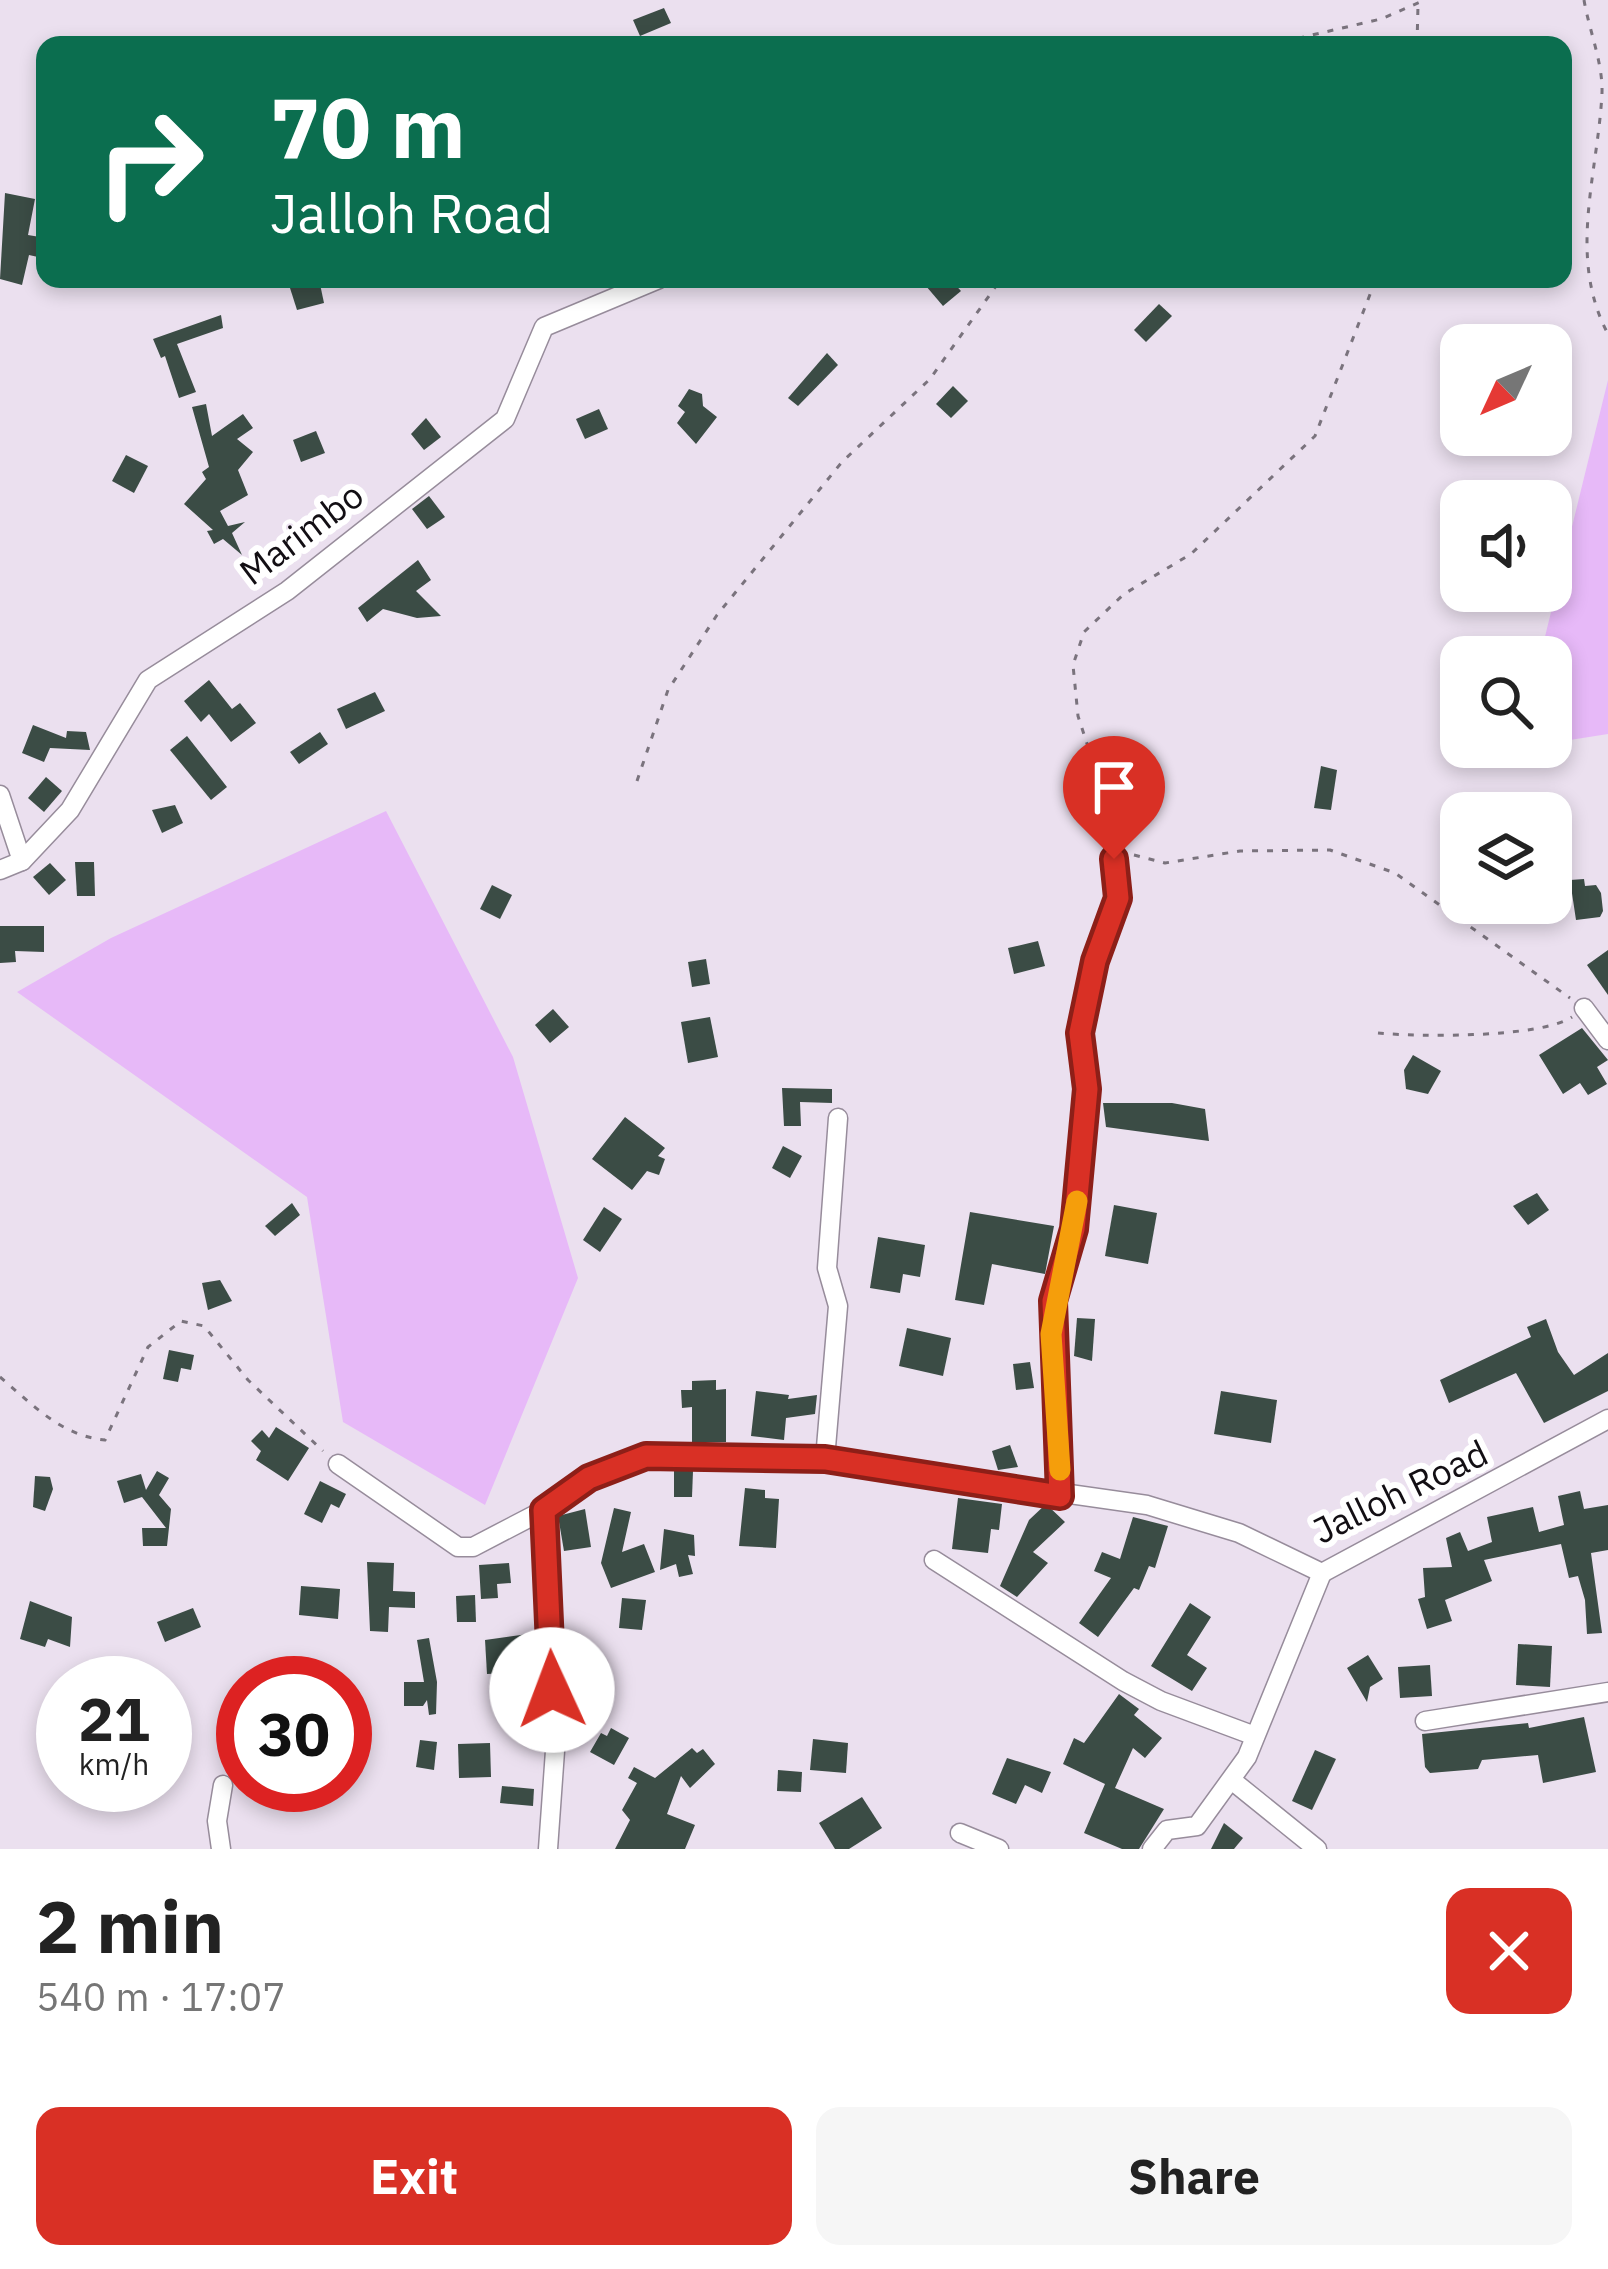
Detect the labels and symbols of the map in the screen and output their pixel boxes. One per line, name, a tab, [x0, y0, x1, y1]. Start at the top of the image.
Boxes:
north arrow	[1440, 324, 1572, 456]
street label: Marimbo	[230, 471, 372, 595]
pin	[1063, 736, 1165, 859]
street label: Jalloh Road	[1305, 1428, 1495, 1554]
position arrow	[489, 1627, 615, 1753]
speed limit sign: 30	[216, 1656, 372, 1812]

